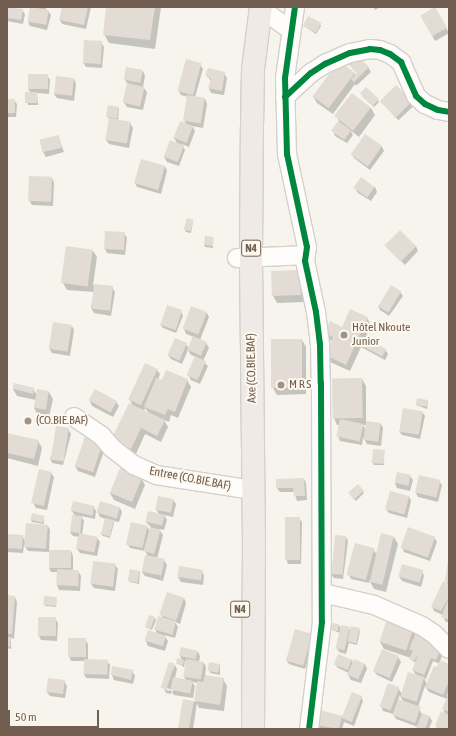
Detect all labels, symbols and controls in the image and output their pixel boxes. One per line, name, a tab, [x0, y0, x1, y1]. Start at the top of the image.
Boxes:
road number: N4	[241, 239, 261, 257]
place label: Hôtel Nkoute Junior	[352, 321, 411, 349]
marker: Hôtel Nkoute Junior	[339, 330, 349, 340]
street label: Axe (CO.BIE.BAF)	[244, 333, 260, 403]
place label: M R S	[289, 378, 311, 392]
marker: M R S	[276, 380, 286, 390]
place label: (CO.BIE.BAF)	[36, 414, 88, 428]
marker: (CO.BIE.BAF)	[23, 416, 33, 426]
street label: Entree (CO.BIE.BAF)	[148, 464, 232, 494]
road number: N4	[230, 600, 250, 618]
scale bar	[10, 702, 101, 728]
text: 50 m	[15, 710, 37, 724]

